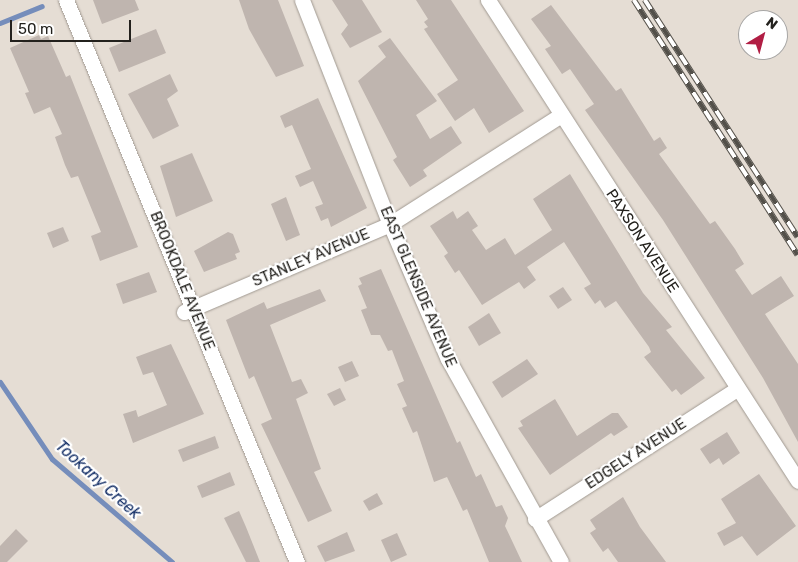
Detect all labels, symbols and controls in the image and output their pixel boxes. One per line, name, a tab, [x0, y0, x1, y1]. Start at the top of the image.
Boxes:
scale bar	[12, 10, 134, 42]
north arrow	[738, 10, 788, 60]
text: N	[763, 14, 781, 33]
text: 50 m	[18, 20, 53, 38]
street label: PAXSON AVENUE	[602, 186, 682, 296]
street label: EAST GLENSIDE AVENUE	[376, 204, 460, 370]
street label: BROOKDALE AVENUE	[146, 209, 218, 353]
street label: STANLEY AVENUE	[249, 225, 373, 291]
street label: EDGELY AVENUE	[582, 415, 690, 493]
water label: Tookany Creek	[51, 436, 145, 524]

